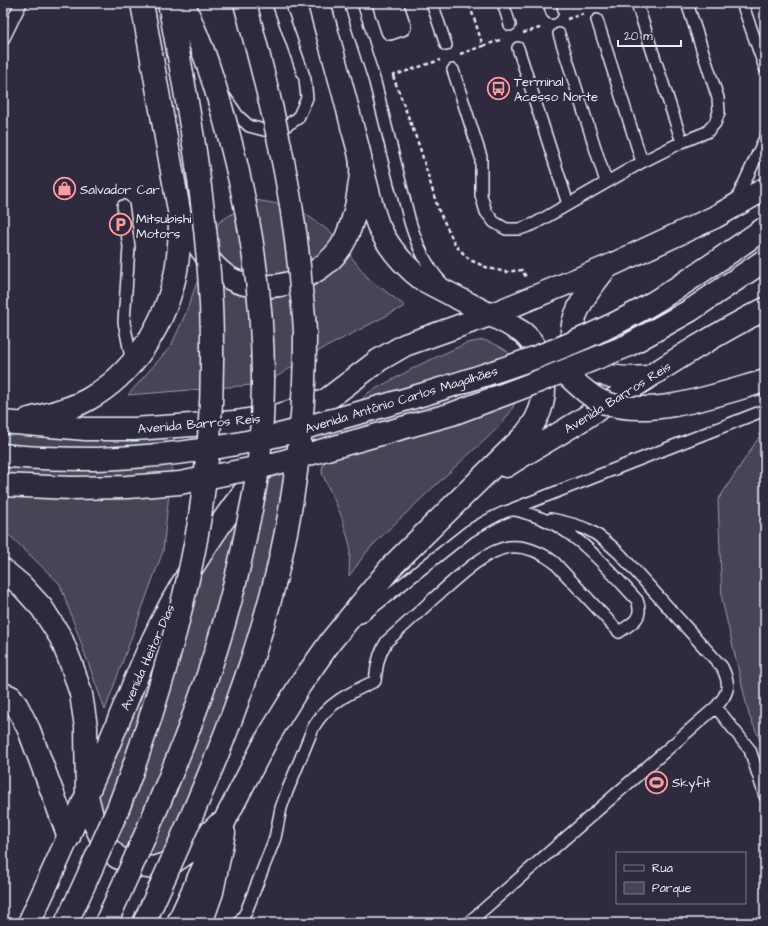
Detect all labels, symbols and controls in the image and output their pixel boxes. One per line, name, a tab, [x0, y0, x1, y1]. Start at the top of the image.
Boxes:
scale bar	[618, 22, 681, 48]
text: 20 m	[624, 28, 653, 45]
place label: Terminal Acesso Norte	[514, 73, 598, 106]
bus stop icon: Terminal Acesso Norte	[485, 75, 511, 101]
shop icon: Salvador Car	[51, 176, 77, 202]
place label: Salvador Car	[80, 181, 160, 199]
place label: Mitsubishi Motors	[136, 210, 191, 243]
parking icon: Mitsubishi Motors	[108, 212, 134, 238]
street label: Avenida Barros Reis	[561, 357, 675, 438]
street label: Avenida Antônio Carlos Magalhães	[303, 362, 501, 439]
street label: Avenida Barros Reis	[137, 410, 262, 438]
street label: Avenida Heitor Dias	[116, 601, 180, 713]
sports icon: Skyfit	[644, 769, 670, 795]
place label: Skyfit	[672, 774, 711, 793]
legend	[616, 852, 746, 904]
text: Rua	[652, 860, 673, 877]
text: Parque	[652, 880, 692, 897]

